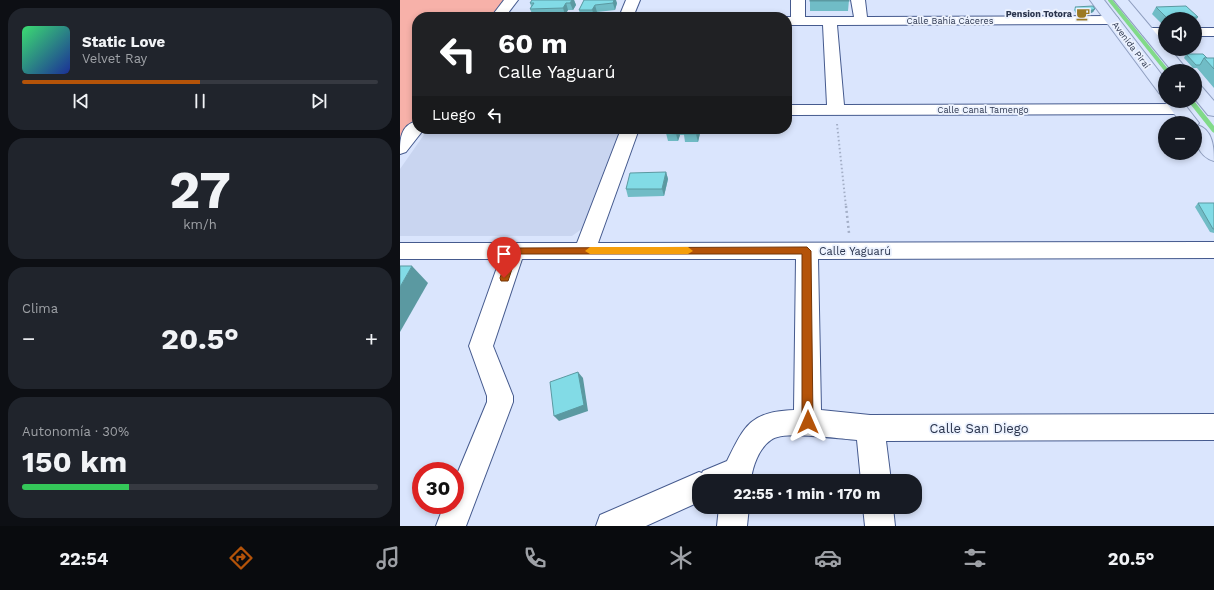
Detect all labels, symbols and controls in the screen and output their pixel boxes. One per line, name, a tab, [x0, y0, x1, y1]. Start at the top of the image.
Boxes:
cafe icon: Pension Totora	[1075, 6, 1091, 22]
place label: Pension Totora	[1006, 9, 1073, 19]
map controls	[1158, 12, 1202, 160]
button: sound	[1158, 12, 1202, 56]
street label: Calle Bahía Cáceres	[907, 16, 994, 26]
street label: Avenida Piraí	[1110, 20, 1152, 71]
text: 60 m	[498, 27, 568, 60]
icon: left	[432, 28, 484, 80]
text: Static Love	[82, 33, 165, 51]
text: Velvet Ray	[82, 51, 147, 66]
text: Calle Yaguarú	[498, 61, 616, 82]
button: +	[1158, 64, 1202, 108]
icon: previous	[70, 90, 92, 112]
icon: pause	[189, 90, 211, 112]
icon: next	[308, 90, 330, 112]
icon: left	[484, 104, 506, 126]
street label: Calle Canal Tamengo	[937, 105, 1029, 115]
text: Luego	[432, 106, 476, 124]
button: −	[1158, 116, 1202, 160]
text: 27	[169, 160, 231, 221]
text: km/h	[183, 217, 217, 232]
pin	[487, 237, 521, 278]
icon: arrive	[493, 243, 515, 265]
street label: Calle Yaguarú	[819, 245, 891, 258]
text: Clima	[22, 301, 58, 316]
text: 20.5°	[161, 321, 239, 356]
text: −	[22, 326, 35, 351]
text: +	[365, 326, 378, 351]
position arrow	[787, 401, 829, 443]
street label: Calle San Diego	[929, 421, 1029, 436]
text: Autonomía · 30%	[22, 424, 129, 439]
text: 150 km	[22, 444, 127, 479]
speed limit sign: 30	[412, 462, 464, 514]
text: 22:55 · 1 min · 170 m	[734, 485, 880, 503]
icon: directions	[227, 544, 255, 572]
icon: music	[374, 544, 402, 572]
icon: phone	[521, 544, 549, 572]
icon: climate	[667, 544, 695, 572]
icon: car	[814, 544, 842, 572]
icon: filters	[961, 544, 989, 572]
text: 22:54	[59, 548, 108, 569]
text: 20.5°	[1108, 548, 1155, 569]

